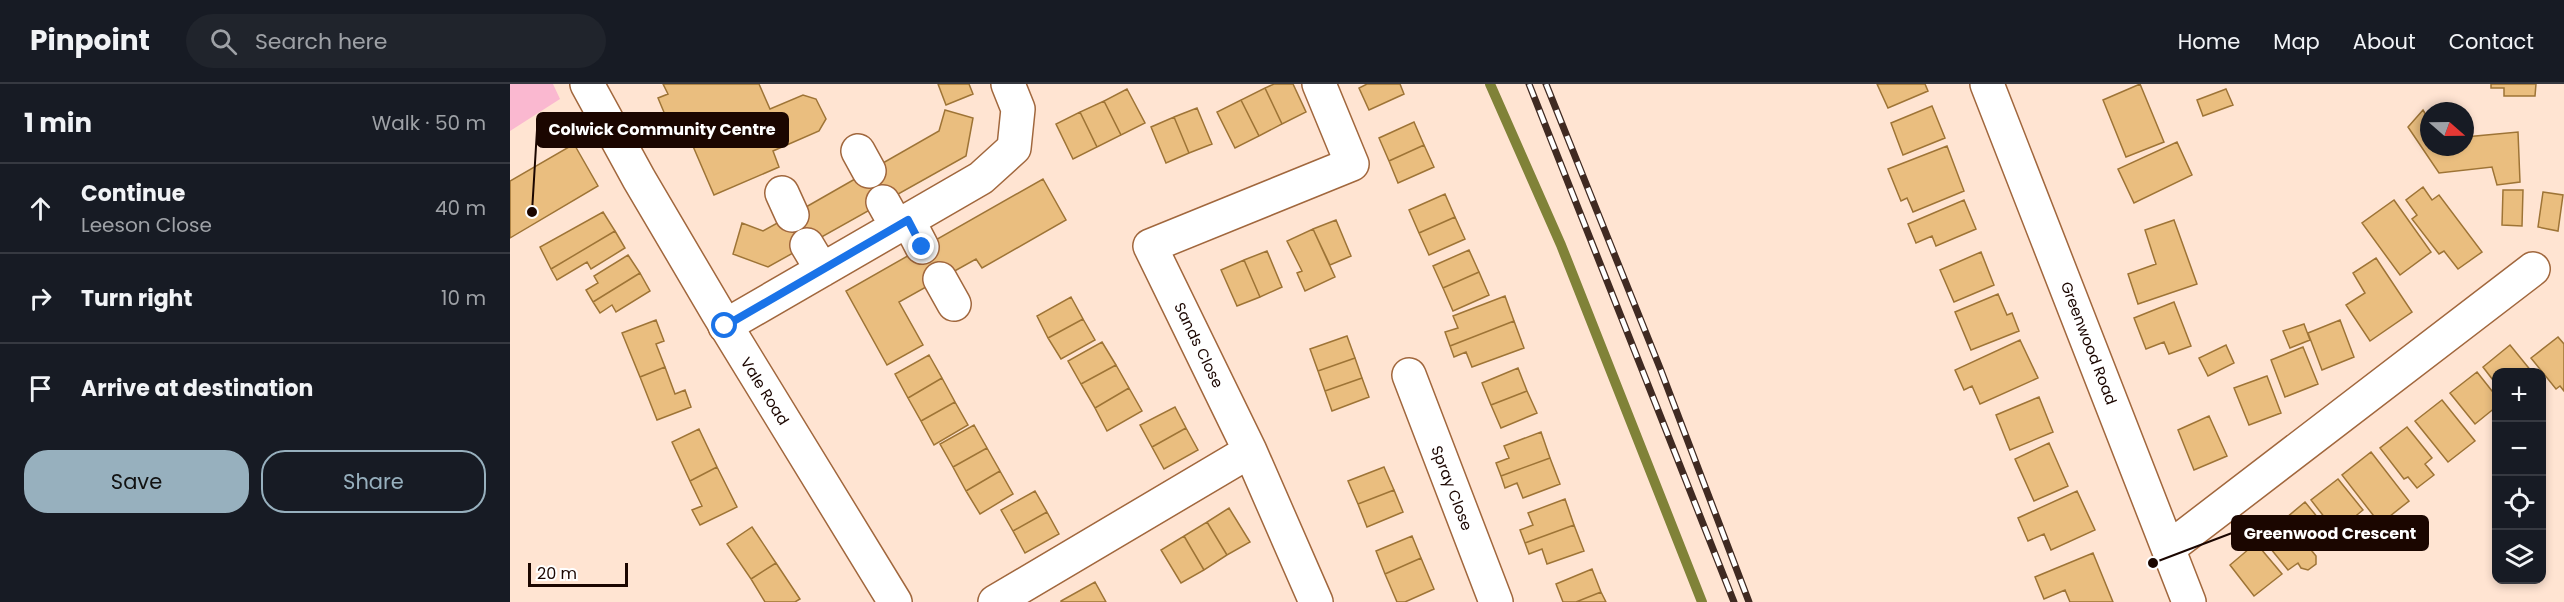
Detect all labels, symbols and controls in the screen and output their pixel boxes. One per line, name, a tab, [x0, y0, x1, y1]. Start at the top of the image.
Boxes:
search box	[186, 14, 606, 68]
text: Pinpoint	[30, 21, 150, 60]
icon: search	[207, 25, 240, 58]
text: Search here	[255, 26, 387, 57]
text: Home	[2178, 27, 2240, 56]
text: Map	[2273, 27, 2320, 56]
text: About	[2353, 27, 2416, 56]
text: Contact	[2449, 27, 2534, 56]
north arrow	[2420, 102, 2474, 156]
text: 1 min	[24, 105, 92, 141]
text: Walk · 50 m	[372, 109, 486, 137]
callout: Colwick Community Centre	[537, 113, 788, 147]
text: Colwick Community Centre	[548, 118, 776, 141]
text: Continue	[81, 178, 185, 209]
icon: ahead	[24, 192, 57, 225]
text: 40 m	[435, 194, 486, 222]
text: Leeson Close	[81, 211, 212, 239]
route end	[908, 233, 934, 259]
street label: Greenwood Road	[2056, 278, 2122, 408]
icon: right	[24, 282, 57, 315]
text: Turn right	[81, 283, 192, 314]
text: 10 m	[441, 284, 486, 312]
street label: Sands Close	[1169, 299, 1229, 391]
route start	[711, 312, 737, 338]
street label: Vale Road	[736, 353, 794, 429]
map controls	[2492, 368, 2546, 584]
button: +	[2492, 368, 2546, 422]
icon: arrive	[24, 372, 57, 405]
text: Arrive at destination	[81, 373, 313, 404]
button: −	[2492, 422, 2546, 476]
street label: Spray Close	[1426, 443, 1478, 533]
button: Save	[24, 450, 249, 513]
button: Share	[261, 450, 486, 513]
button: locate	[2492, 476, 2546, 530]
callout: Greenwood Crescent	[2232, 516, 2428, 550]
text: Greenwood Crescent	[2244, 522, 2416, 545]
button: layers	[2492, 530, 2546, 584]
scale bar	[528, 560, 628, 588]
text: 20 m	[537, 562, 577, 585]

